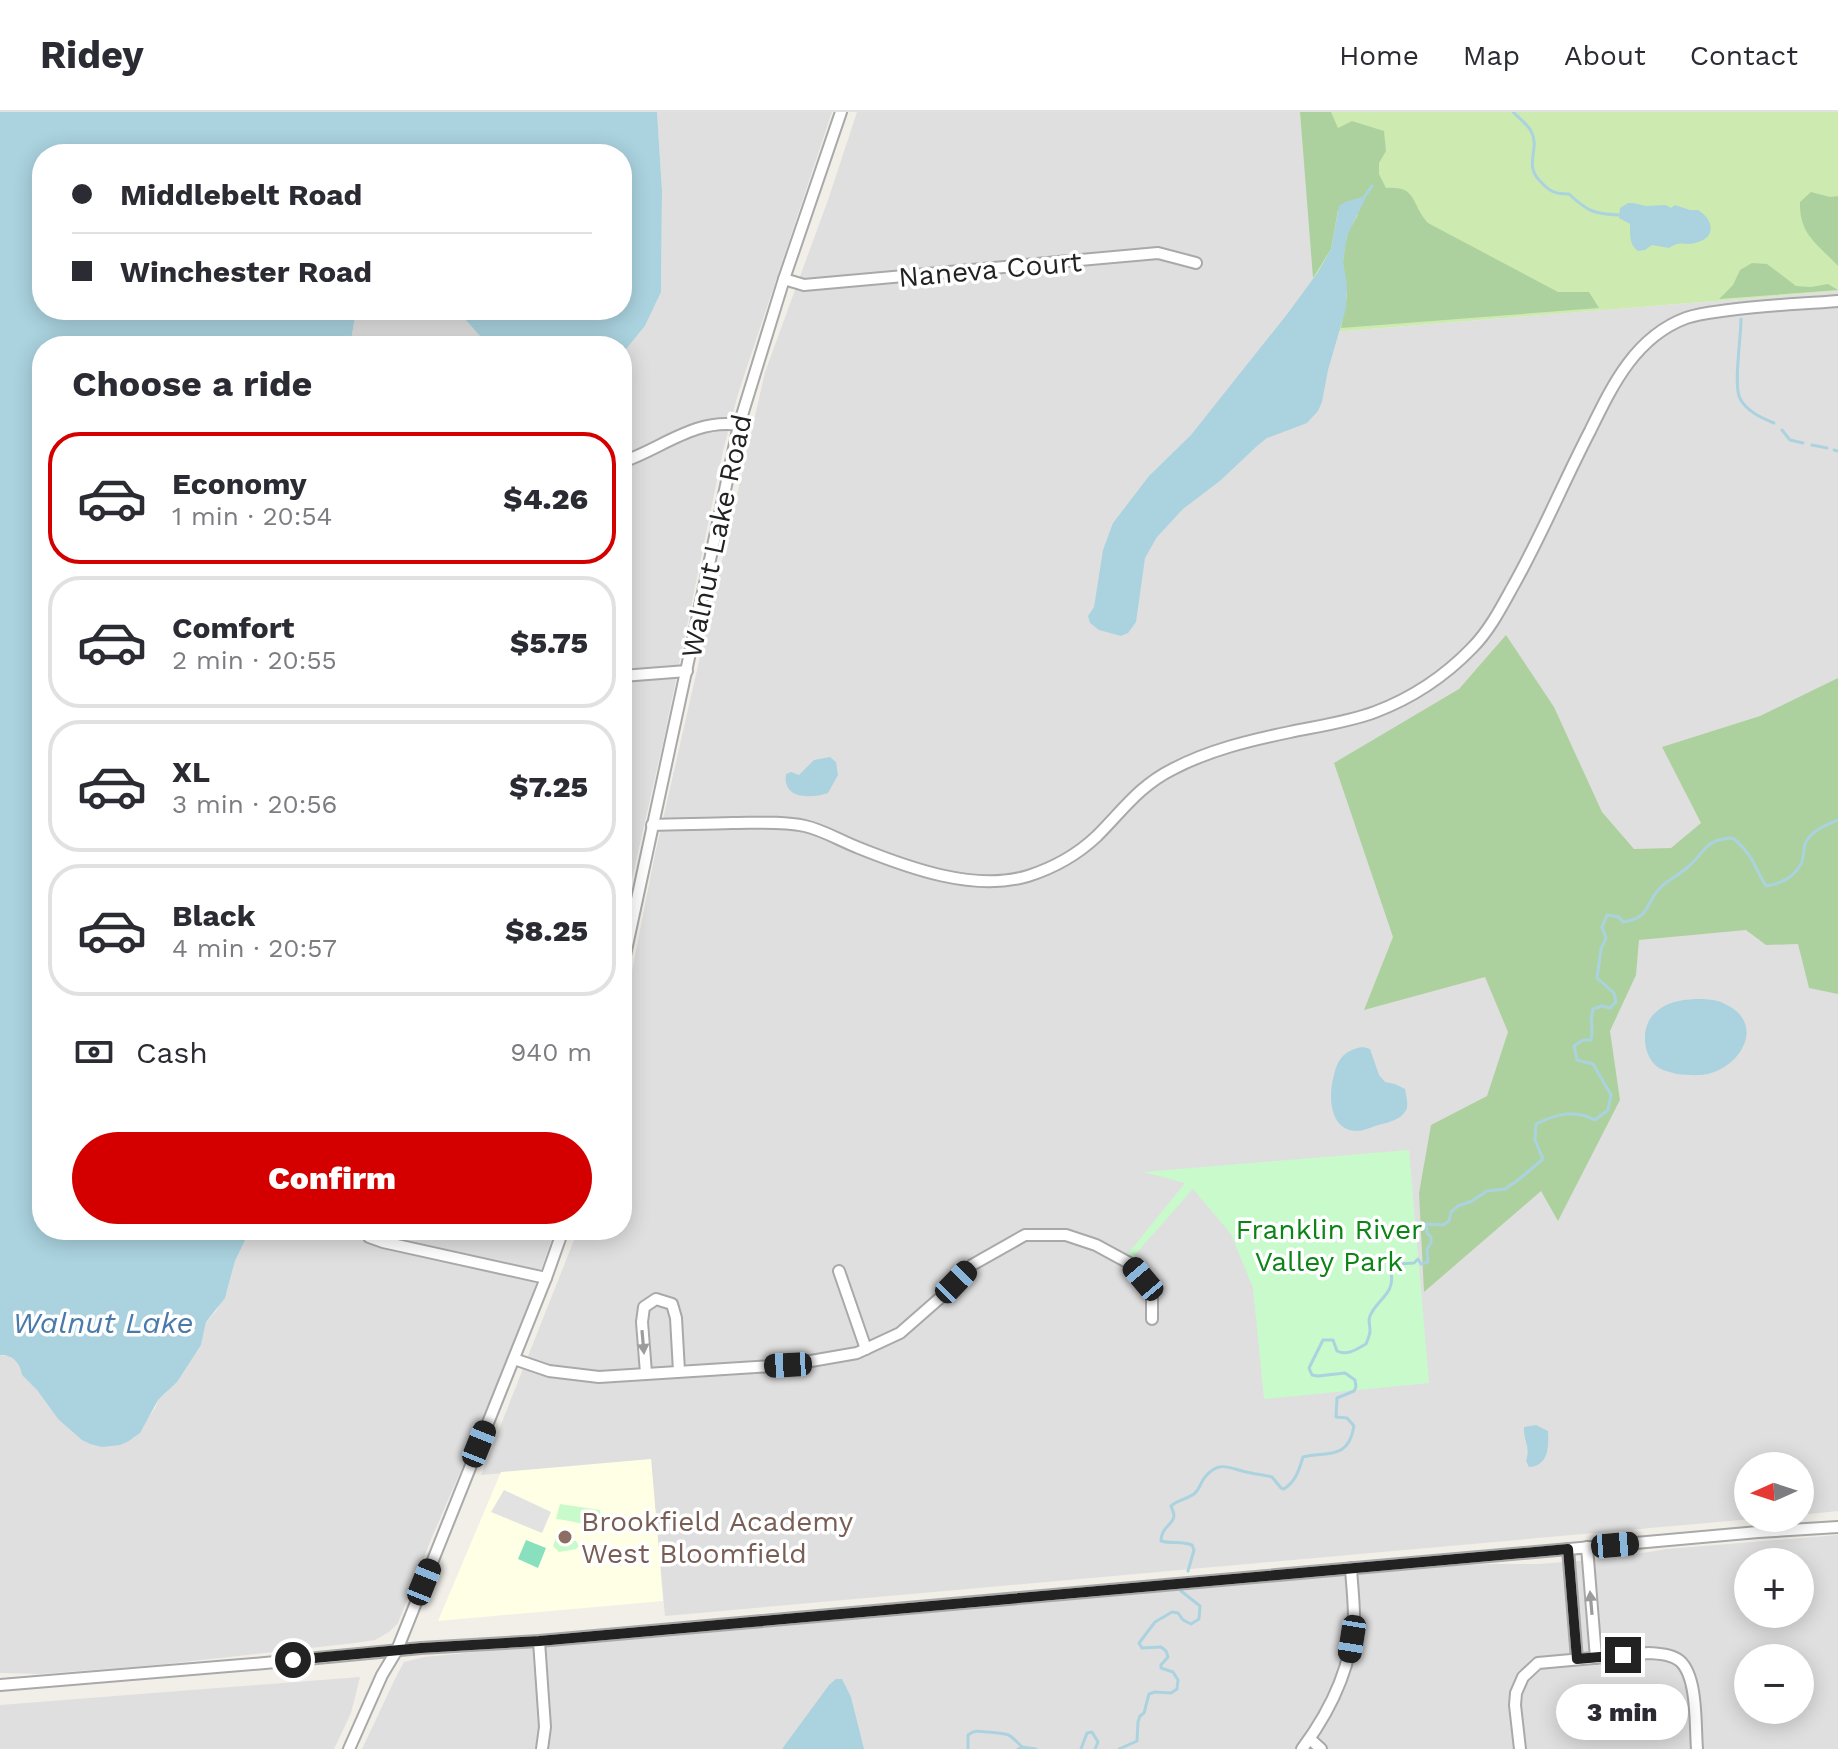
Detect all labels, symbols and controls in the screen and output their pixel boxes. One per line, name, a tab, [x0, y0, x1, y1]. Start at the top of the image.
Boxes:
text: Ridey	[40, 33, 144, 77]
text: Home	[1339, 39, 1419, 72]
text: Map	[1463, 39, 1520, 72]
text: About	[1564, 39, 1646, 72]
text: Contact	[1690, 39, 1798, 72]
text: Middlebelt Road	[120, 177, 362, 212]
street label: Naneva Court	[897, 245, 1083, 294]
text: Winchester Road	[120, 254, 372, 289]
text: Choose a ride	[72, 363, 312, 405]
street label: Walnut Lake Road	[675, 411, 758, 661]
icon: car	[76, 462, 148, 534]
text: Economy	[172, 466, 307, 501]
text: $4.26	[503, 481, 588, 516]
text: 1 min · 20:54	[172, 501, 332, 531]
icon: car	[76, 606, 148, 678]
text: Comfort	[172, 610, 294, 645]
text: $5.75	[510, 625, 588, 660]
text: 2 min · 20:55	[172, 645, 337, 675]
icon: car	[76, 750, 148, 822]
text: XL	[172, 754, 210, 789]
text: $7.25	[509, 769, 588, 804]
text: 3 min · 20:56	[172, 789, 337, 819]
icon: car	[76, 894, 148, 966]
text: Black	[172, 898, 256, 933]
text: $8.25	[505, 913, 588, 948]
text: 4 min · 20:57	[172, 933, 337, 963]
icon: cash	[72, 1030, 116, 1074]
text: Cash	[136, 1035, 208, 1070]
text: 940 m	[510, 1037, 592, 1067]
button: Confirm	[72, 1132, 592, 1224]
park label: Franklin River Valley Park	[1236, 1213, 1423, 1278]
car	[1118, 1253, 1168, 1305]
car	[931, 1256, 981, 1308]
water label: Walnut Lake	[12, 1305, 194, 1340]
one-way arrow	[637, 1330, 650, 1355]
car	[763, 1352, 813, 1378]
car	[459, 1417, 499, 1471]
north arrow	[1734, 1452, 1814, 1532]
map controls	[1734, 1452, 1814, 1724]
place label: Brookfield Academy West Bloomfield	[581, 1505, 854, 1570]
marker: Brookfield Academy West Bloomfield	[556, 1528, 574, 1546]
car	[1590, 1531, 1640, 1559]
button: +	[1734, 1548, 1814, 1628]
car	[404, 1555, 444, 1609]
one-way arrow	[1585, 1590, 1598, 1615]
car	[1336, 1613, 1368, 1665]
route end	[1605, 1637, 1641, 1673]
route start	[275, 1642, 311, 1678]
button: −	[1734, 1644, 1814, 1724]
callout: 3 min	[1557, 1683, 1689, 1739]
text: 3 min	[1587, 1697, 1657, 1727]

